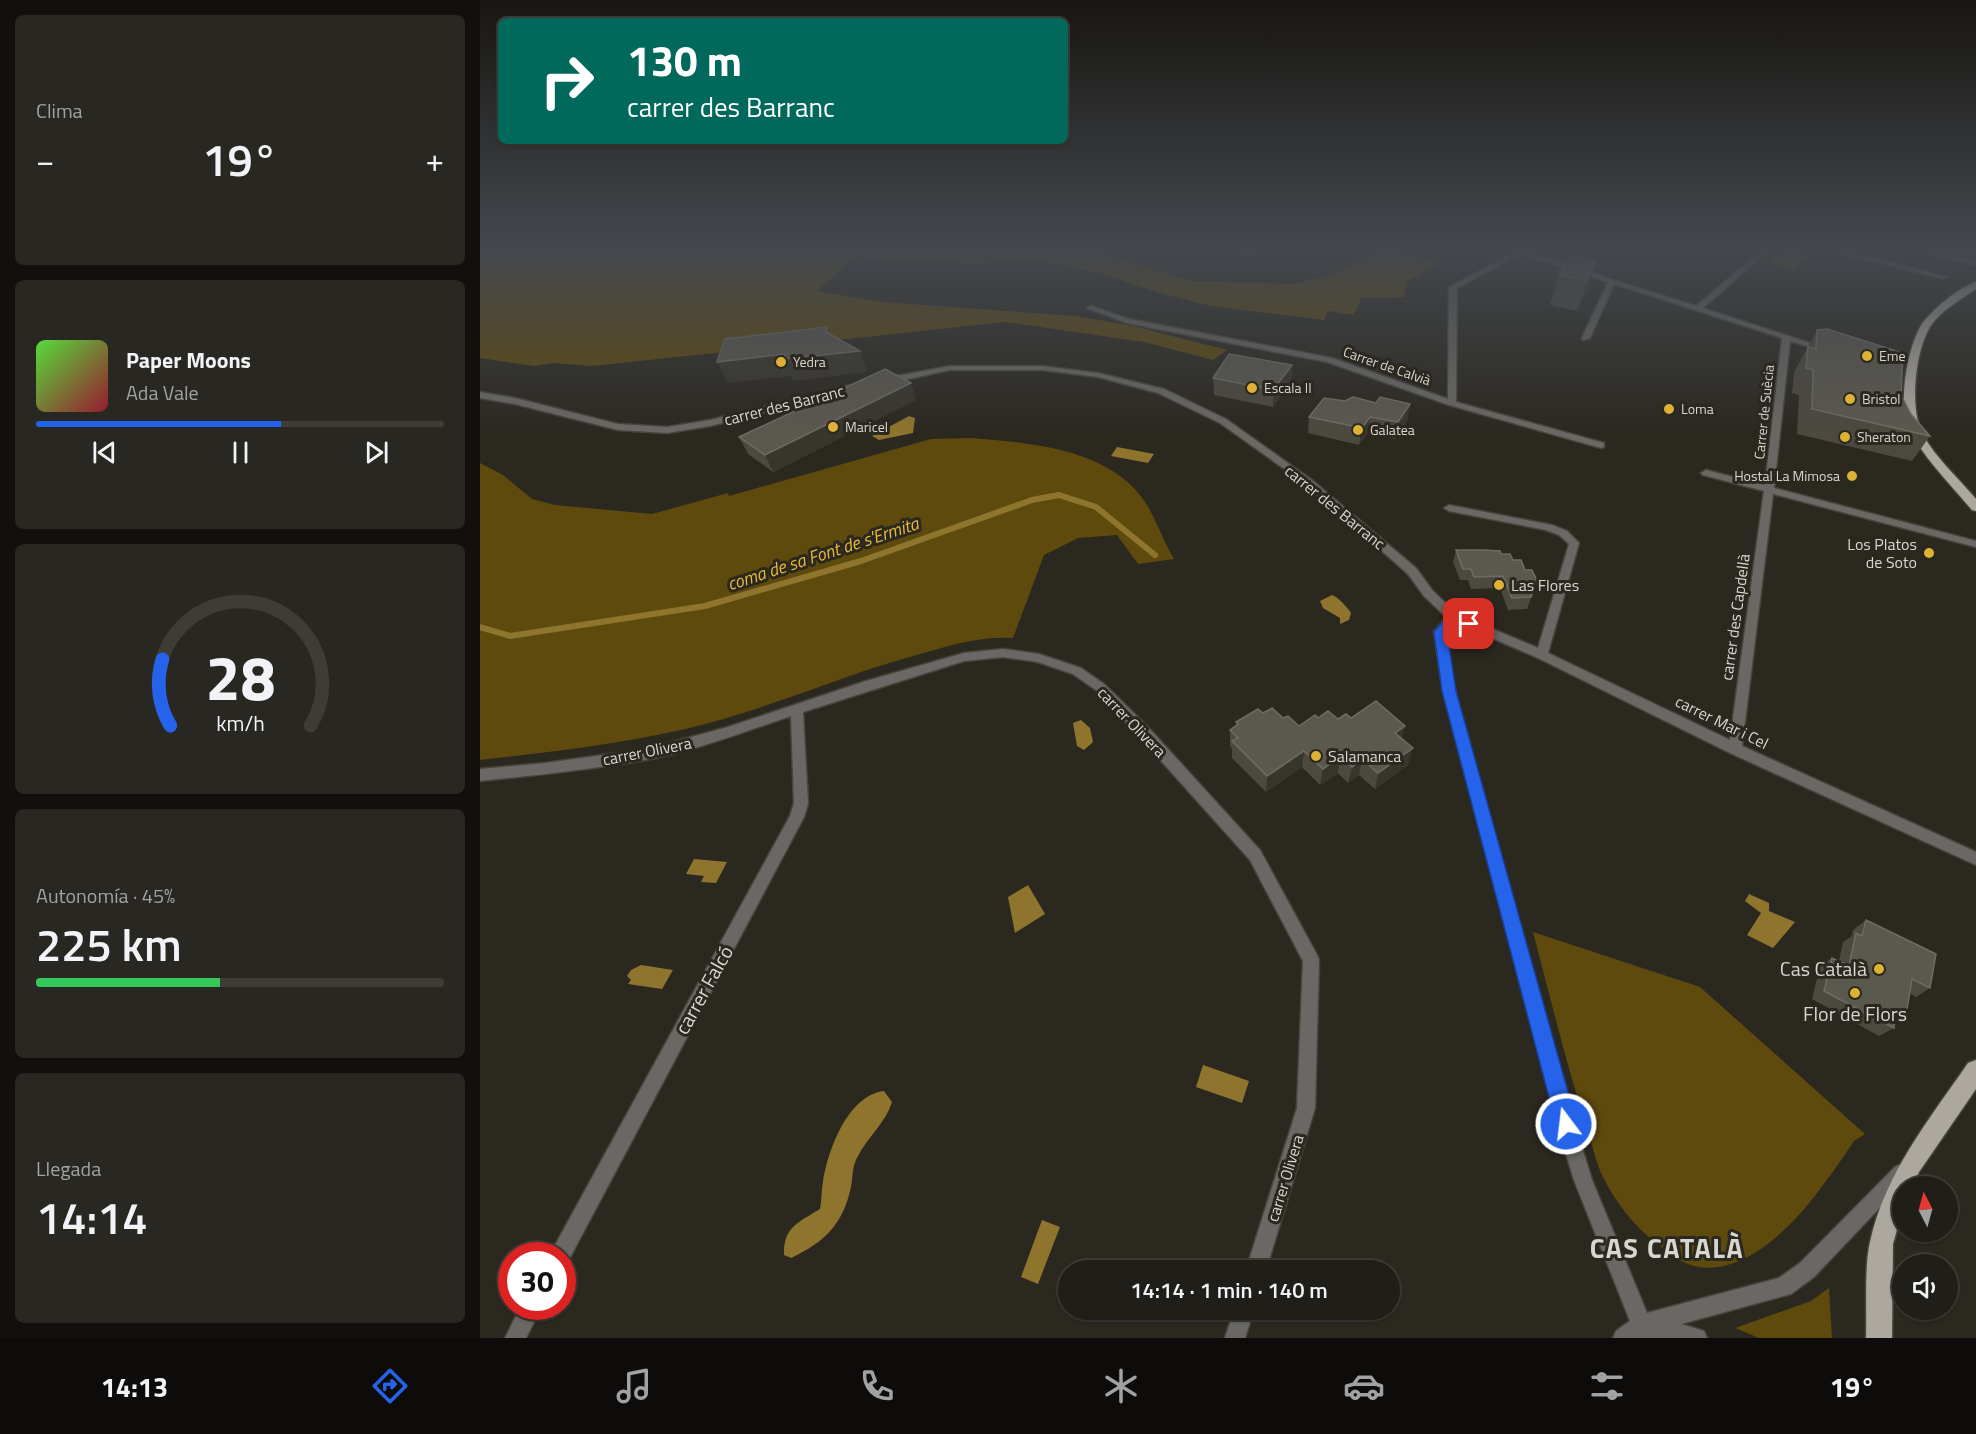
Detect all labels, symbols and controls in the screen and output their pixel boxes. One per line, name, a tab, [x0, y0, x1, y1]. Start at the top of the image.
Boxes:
text: 130 m	[627, 28, 742, 92]
icon: right	[528, 42, 606, 120]
text: carrer des Barranc	[627, 86, 835, 127]
text: Clima	[36, 95, 83, 126]
text: 19°	[202, 125, 278, 193]
text: −	[36, 135, 54, 185]
text: +	[426, 135, 444, 185]
street label: Carrer de Calvià	[1341, 341, 1434, 390]
text: Paper Moons	[126, 343, 251, 377]
place label: Eme	[1879, 345, 1906, 366]
marker: Eme	[1860, 349, 1874, 363]
place label: Yedra	[793, 351, 826, 372]
marker: Yedra	[774, 355, 788, 369]
street label: Carrer de Suècia	[1748, 364, 1779, 460]
text: Ada Vale	[126, 377, 199, 408]
place label: Escala II	[1264, 377, 1312, 398]
street label: carrer des Barranc	[721, 378, 847, 432]
marker: Escala II	[1245, 381, 1259, 395]
place label: Bristol	[1862, 388, 1901, 409]
marker: Bristol	[1843, 392, 1857, 406]
place label: Loma	[1681, 398, 1714, 419]
marker: Loma	[1662, 402, 1676, 416]
place label: Maricel	[845, 416, 888, 437]
place label: Galatea	[1370, 419, 1415, 440]
marker: Maricel	[826, 420, 840, 434]
marker: Galatea	[1351, 423, 1365, 437]
place label: Sheraton	[1857, 426, 1911, 447]
marker: Sheraton	[1838, 430, 1852, 444]
icon: previous	[88, 436, 121, 469]
icon: pause	[224, 436, 257, 469]
icon: next	[360, 436, 393, 469]
street label: carrer des Barranc	[1280, 459, 1390, 555]
place label: Hostal La Mimosa	[1734, 465, 1840, 486]
marker: Hostal La Mimosa	[1845, 469, 1859, 483]
water label: coma de sa Font de s'Ermita	[724, 509, 923, 597]
place label: Los Platos de Soto	[1847, 532, 1917, 574]
marker: Los Platos de Soto	[1922, 546, 1936, 560]
street label: carrer des Capdellà	[1714, 552, 1756, 682]
place label: Las Flores	[1511, 573, 1579, 597]
marker: Las Flores	[1492, 578, 1506, 592]
pin	[1443, 598, 1494, 649]
icon: arrive	[1452, 607, 1485, 640]
text: 28	[205, 629, 275, 724]
street label: carrer Olivera	[1092, 681, 1172, 763]
street label: carrer Mar i Cel	[1671, 689, 1773, 755]
text: km/h	[216, 707, 264, 739]
street label: carrer Olivera	[601, 731, 693, 771]
place label: Salamanca	[1328, 744, 1401, 768]
marker: Salamanca	[1309, 749, 1323, 763]
text: Autonomía · 45%	[36, 880, 175, 911]
text: 225 km	[36, 910, 182, 978]
street label: carrer Falcó	[666, 940, 741, 1040]
place label: Cas Català	[1780, 953, 1867, 984]
marker: Cas Català	[1872, 962, 1886, 976]
marker: Flor de Flors	[1848, 986, 1862, 1000]
place label: Flor de Flors	[1803, 998, 1907, 1029]
position arrow	[1534, 1092, 1598, 1156]
street label: carrer Olivera	[1260, 1131, 1310, 1225]
text: Llegada	[36, 1153, 101, 1184]
north arrow	[1892, 1176, 1958, 1242]
map controls	[1892, 1176, 1958, 1320]
text: 14:14	[36, 1183, 148, 1251]
district label: CAS CATALÀ	[1590, 1227, 1744, 1268]
speed limit sign: 30	[498, 1242, 576, 1320]
button: sound	[1892, 1254, 1958, 1320]
text: 14:14 · 1 min · 140 m	[1130, 1273, 1328, 1307]
icon: directions	[369, 1365, 411, 1407]
icon: music	[613, 1365, 655, 1407]
icon: phone	[856, 1365, 898, 1407]
icon: climate	[1100, 1365, 1142, 1407]
icon: car	[1343, 1365, 1385, 1407]
icon: filters	[1586, 1365, 1628, 1407]
text: 14:13	[101, 1366, 168, 1407]
text: 19°	[1830, 1366, 1875, 1407]

